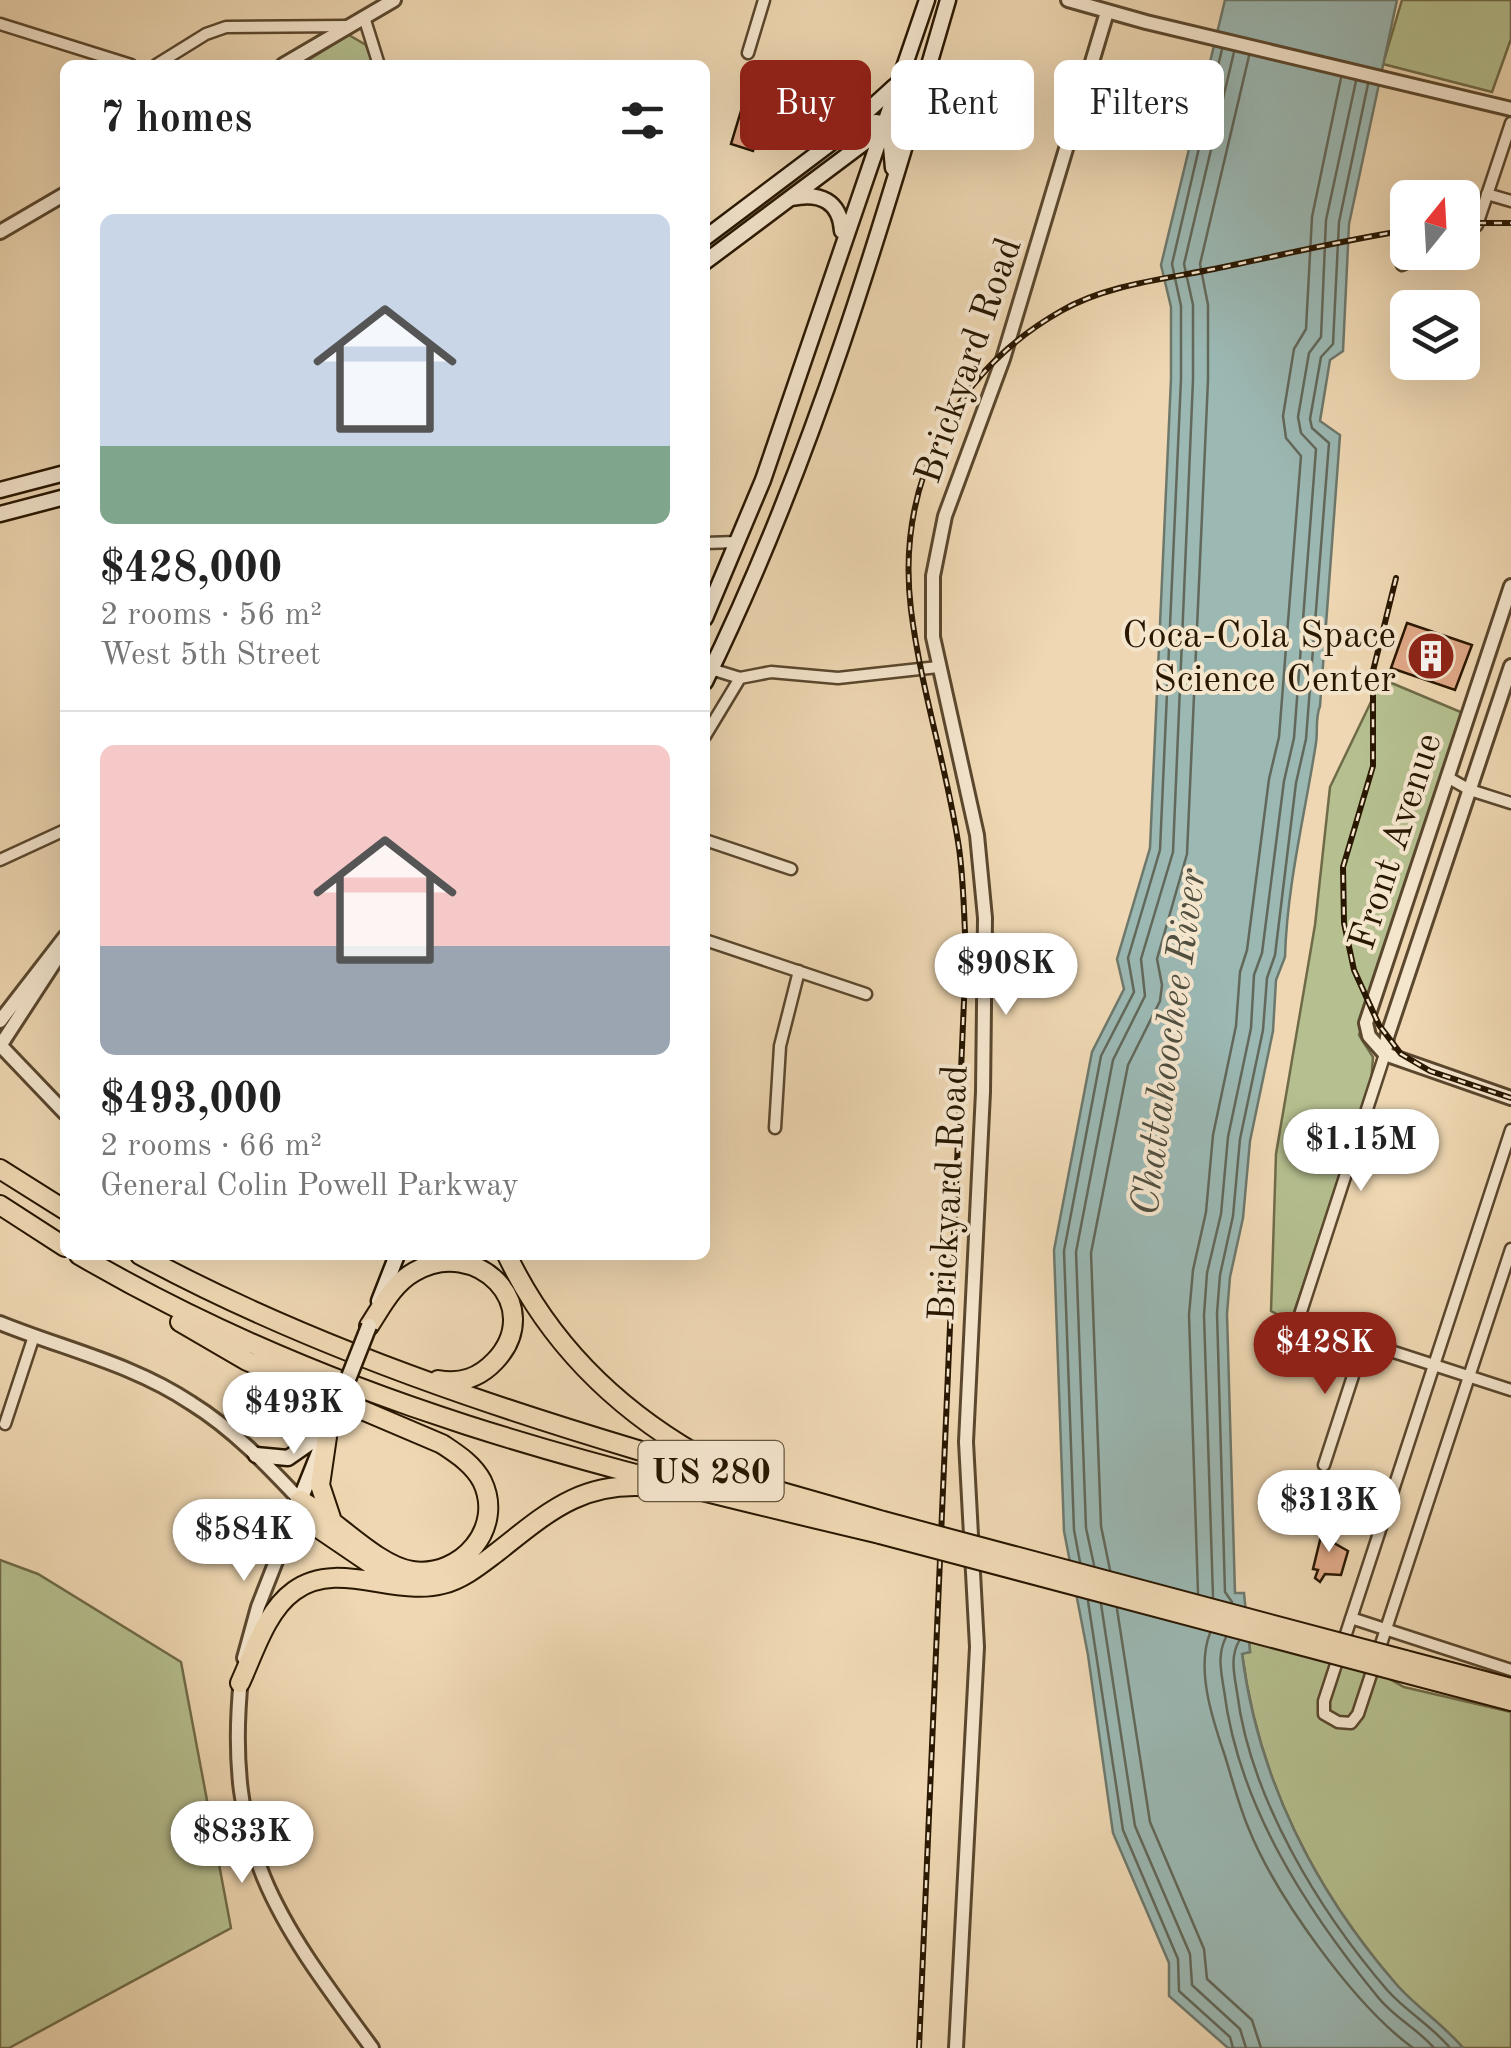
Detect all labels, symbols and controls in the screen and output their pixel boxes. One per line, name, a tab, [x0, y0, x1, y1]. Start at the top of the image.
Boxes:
chip: Buy	[740, 60, 871, 150]
chip: Rent	[891, 60, 1034, 150]
chip: Filters	[1054, 60, 1224, 150]
icon: filters	[615, 93, 670, 148]
text: 7 homes	[100, 99, 252, 141]
north arrow	[1390, 180, 1480, 270]
map controls	[1390, 180, 1480, 380]
street label: Brickyard Road	[910, 233, 1030, 489]
icon: home	[295, 279, 475, 459]
button: layers	[1390, 290, 1480, 380]
text: $428,000	[100, 549, 282, 591]
text: 2 rooms · 56 m²	[100, 600, 322, 632]
place label: Coca-Cola Space Science Center	[1122, 618, 1396, 700]
building icon: Coca-Cola Space Science Center	[1405, 630, 1457, 682]
text: West 5th Street	[100, 640, 321, 672]
street label: Front Avenue	[1344, 729, 1450, 955]
icon: home	[295, 810, 475, 990]
water label: Chattahoochee River	[1127, 866, 1215, 1218]
pin: $908K	[936, 933, 1076, 1018]
text: $908K	[957, 949, 1055, 981]
street label: Brickyard Road	[924, 1064, 976, 1322]
text: $493,000	[100, 1080, 282, 1122]
pin: $1.15M	[1280, 1109, 1442, 1194]
text: $1.15M	[1305, 1125, 1417, 1157]
text: 2 rooms · 66 m²	[100, 1131, 322, 1163]
text: General Colin Powell Parkway	[100, 1171, 519, 1203]
pin: $428K	[1255, 1312, 1395, 1397]
text: $428K	[1276, 1328, 1374, 1360]
pin: $493K	[224, 1372, 364, 1457]
text: $493K	[245, 1388, 343, 1420]
road number: US 280	[638, 1441, 784, 1501]
pin: $313K	[1259, 1470, 1399, 1555]
text: $313K	[1280, 1486, 1378, 1518]
pin: $584K	[174, 1499, 314, 1584]
text: $584K	[195, 1515, 293, 1547]
pin: $833K	[172, 1801, 312, 1886]
text: $833K	[193, 1817, 291, 1849]

